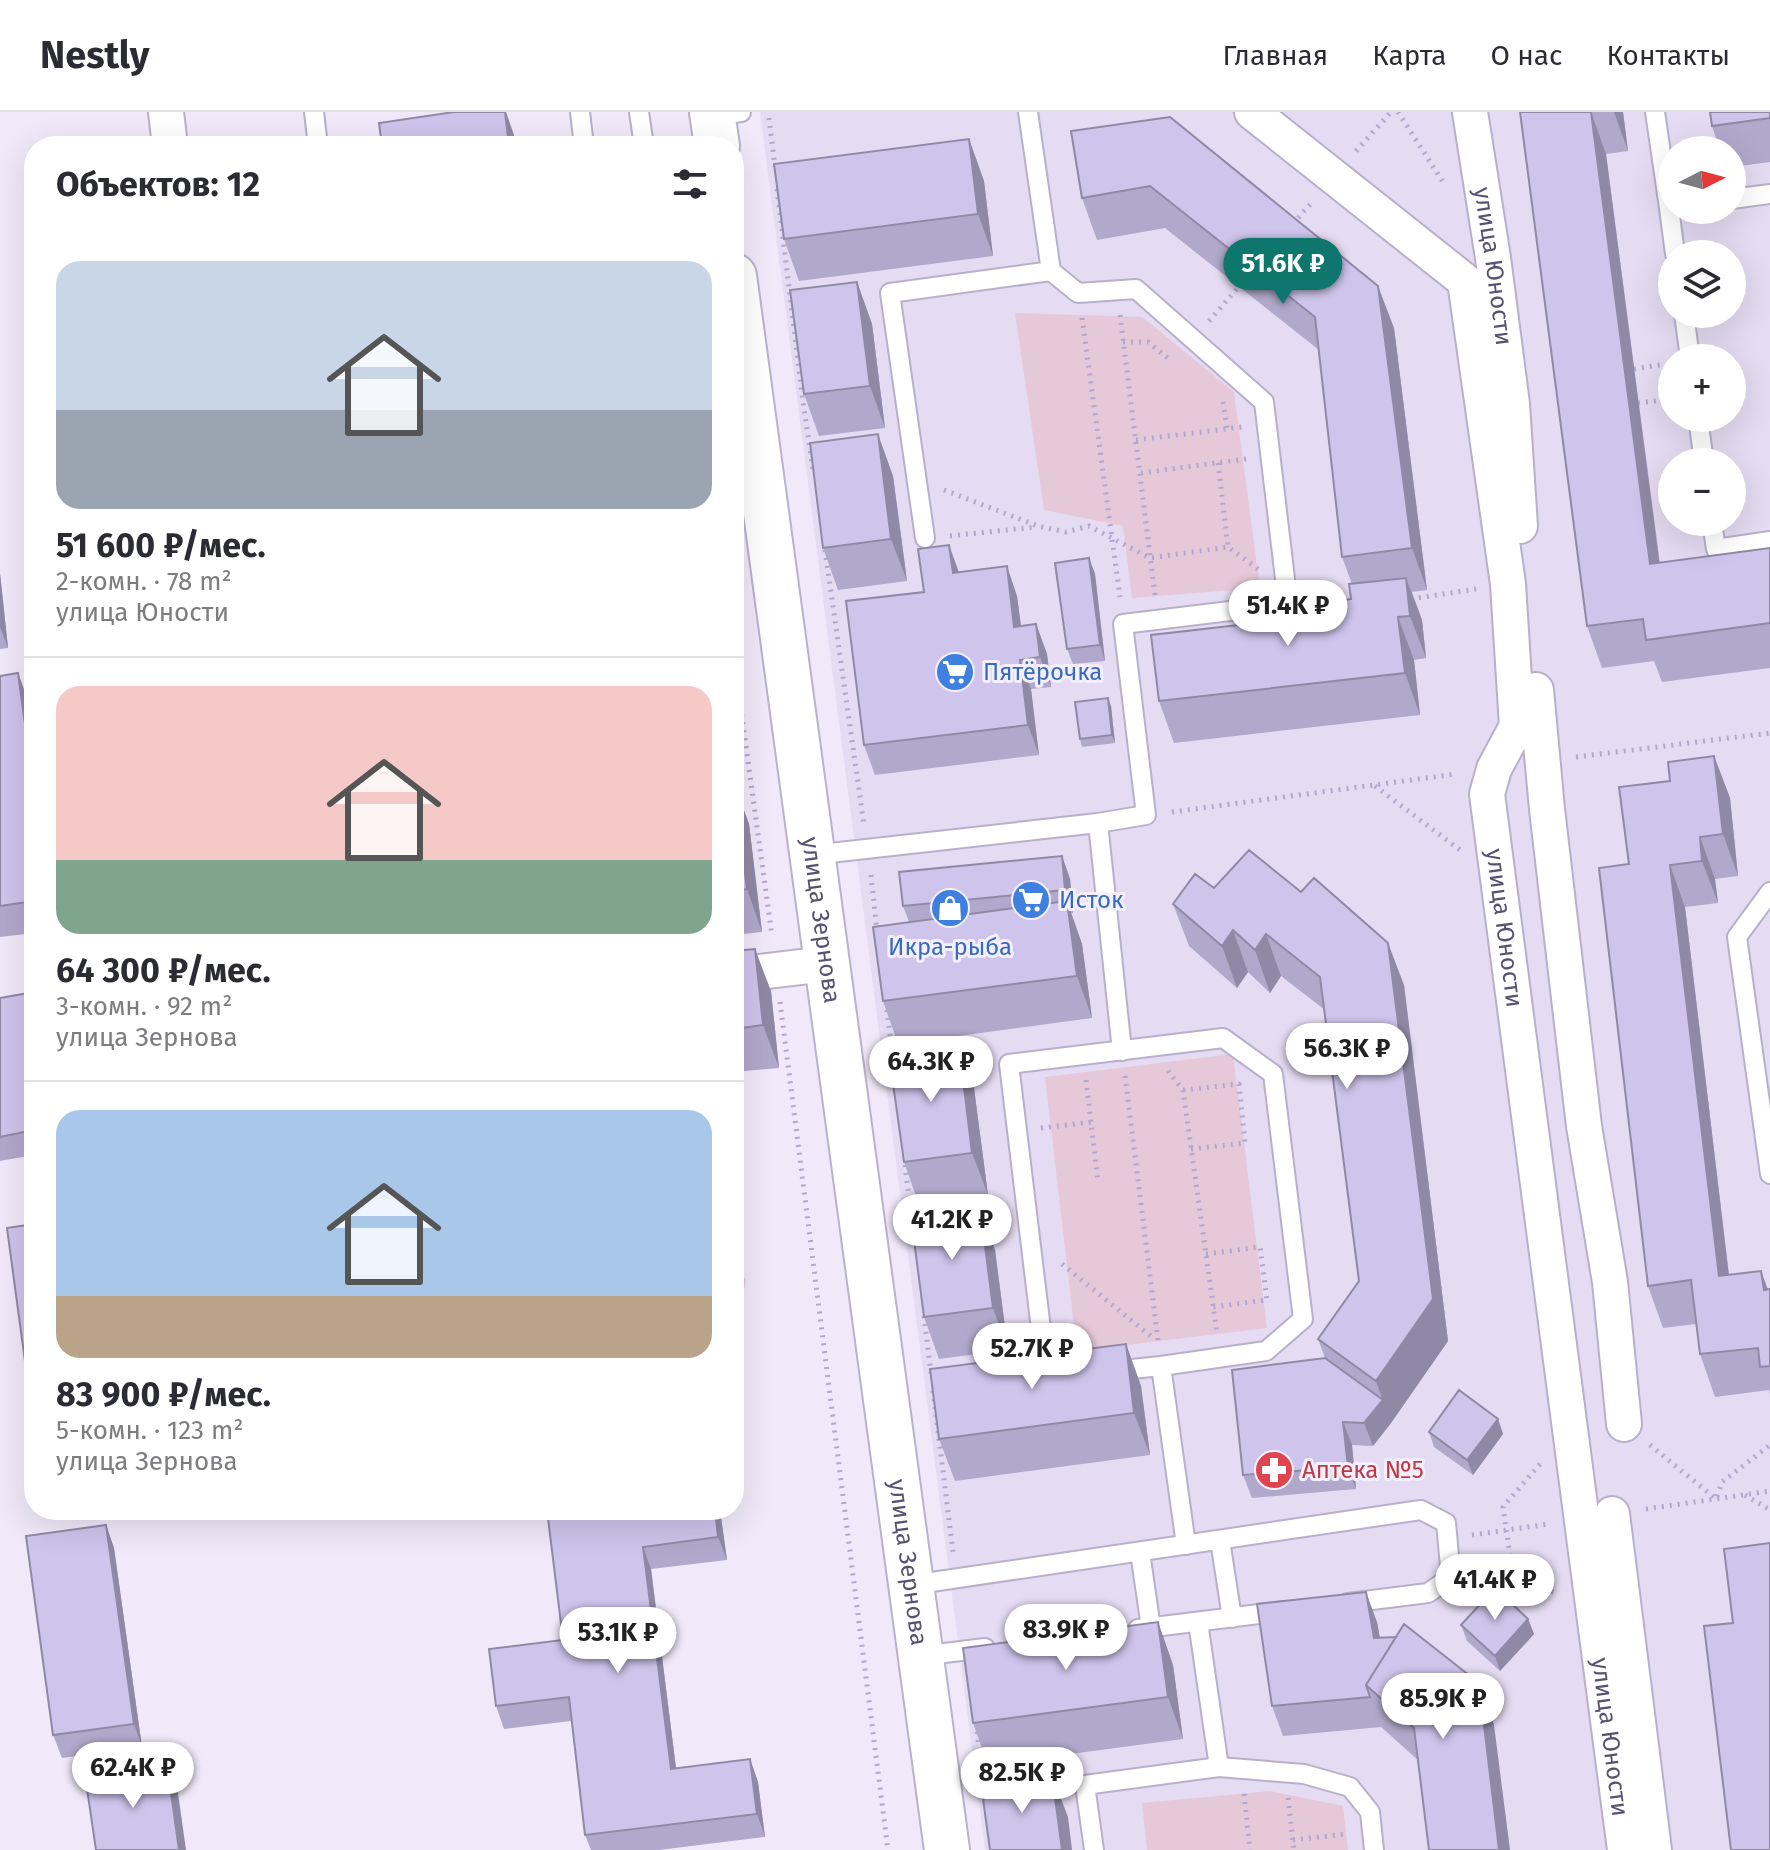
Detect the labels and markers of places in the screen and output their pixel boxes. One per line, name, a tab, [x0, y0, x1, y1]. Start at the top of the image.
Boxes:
pin: 51.6K ₽	[1209, 238, 1357, 306]
pin: 51.4K ₽	[1214, 580, 1362, 648]
supermarket icon: Пятёрочка	[934, 651, 976, 693]
place label: Пятёрочка	[983, 658, 1102, 686]
supermarket icon: Исток	[1010, 879, 1052, 921]
place label: Исток	[1059, 886, 1124, 914]
shop icon: Икра-рыба	[929, 887, 971, 929]
place label: Икра-рыба	[888, 933, 1012, 961]
pin: 56.3K ₽	[1273, 1023, 1421, 1091]
pin: 64.3K ₽	[857, 1036, 1005, 1104]
pin: 41.2K ₽	[878, 1194, 1026, 1262]
pin: 52.7K ₽	[958, 1323, 1106, 1391]
pharmacy icon: Аптека №5	[1253, 1449, 1295, 1491]
place label: Аптека №5	[1302, 1456, 1424, 1484]
pin: 41.4K ₽	[1421, 1554, 1569, 1622]
pin: 83.9K ₽	[992, 1604, 1140, 1672]
pin: 53.1K ₽	[544, 1607, 692, 1675]
pin: 85.9K ₽	[1369, 1673, 1517, 1741]
pin: 62.4K ₽	[59, 1742, 207, 1810]
pin: 82.5K ₽	[948, 1747, 1096, 1815]

